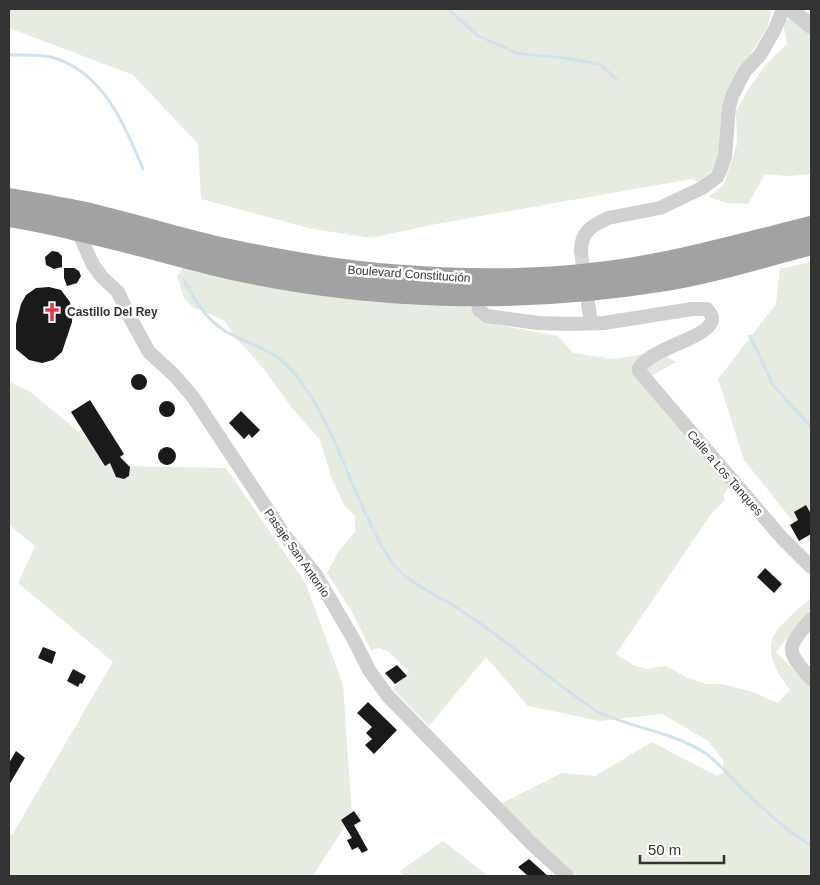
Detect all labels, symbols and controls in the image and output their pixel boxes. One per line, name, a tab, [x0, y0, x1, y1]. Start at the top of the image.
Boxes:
street label: Boulevard Constitución	[347, 263, 471, 285]
church icon: Castillo Del Rey	[41, 301, 63, 323]
place label: Castillo Del Rey	[67, 305, 158, 319]
street label: Calle a Los Tanques	[684, 427, 766, 519]
street label: Pasaje San Antonio	[261, 506, 333, 600]
scale bar	[640, 832, 724, 864]
text: 50 m	[648, 841, 681, 858]

